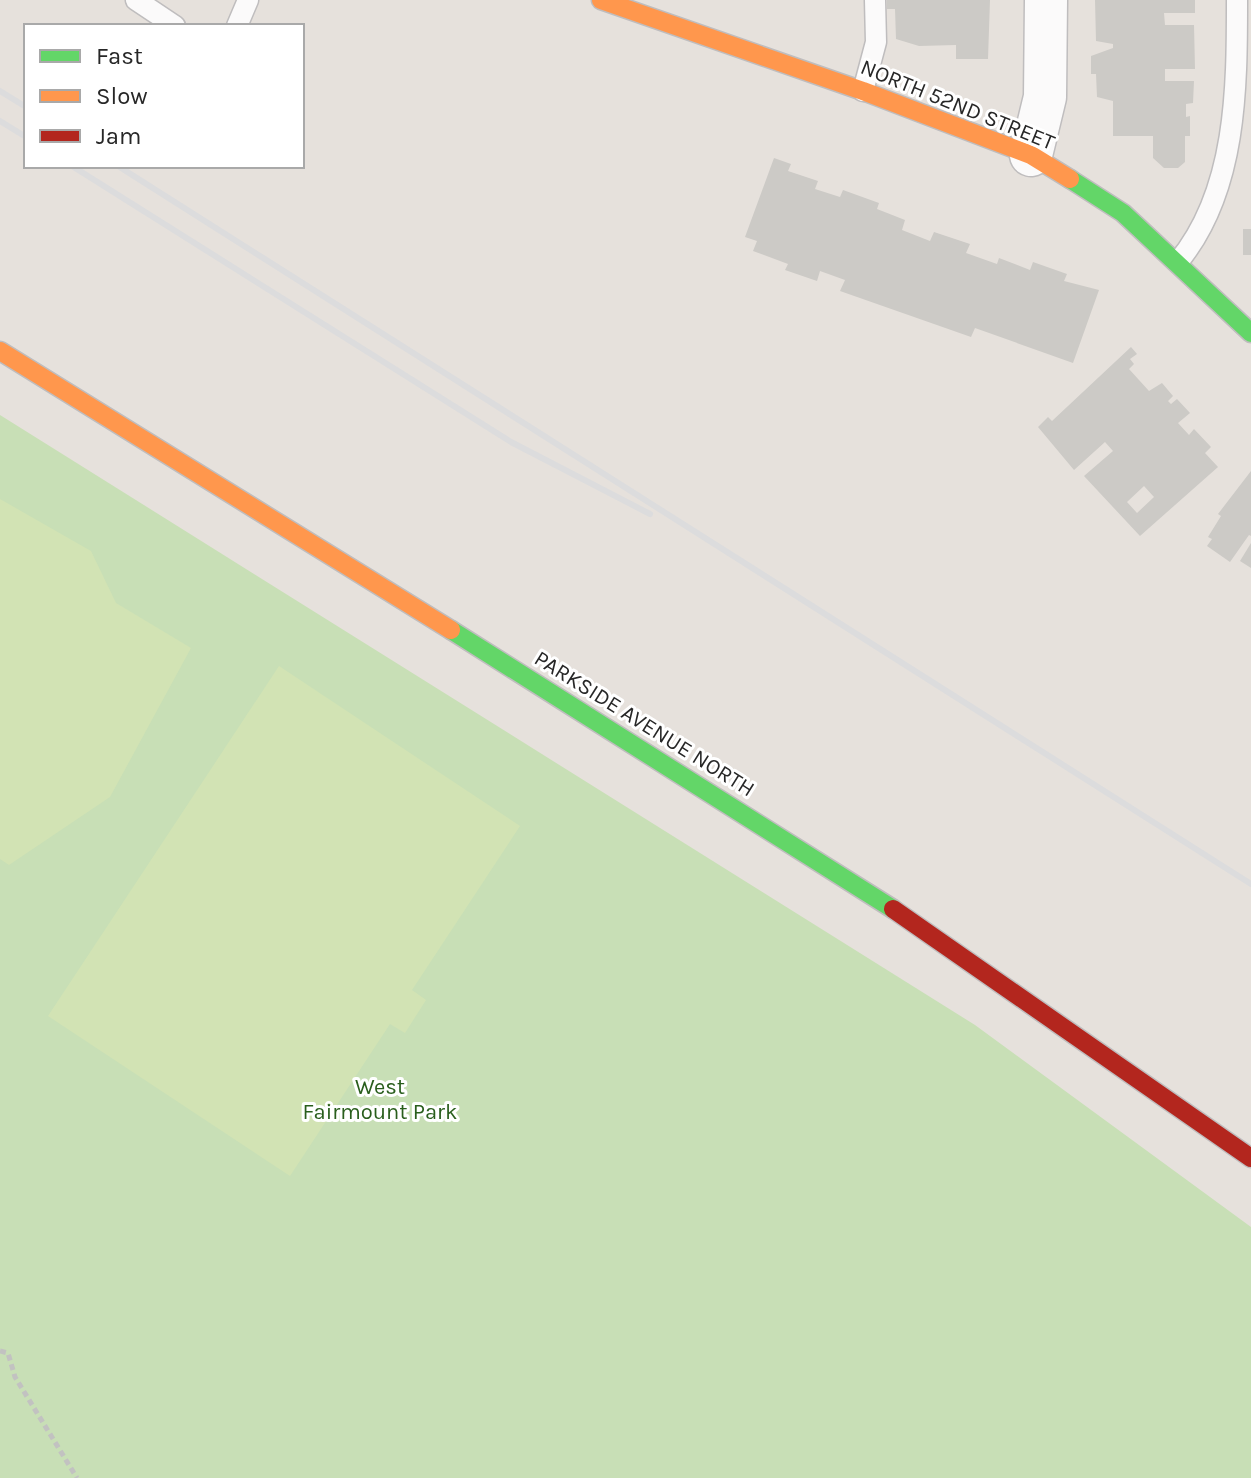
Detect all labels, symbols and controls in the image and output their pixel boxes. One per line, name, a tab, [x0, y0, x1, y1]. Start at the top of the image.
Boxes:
legend	[24, 24, 304, 168]
text: Fast	[96, 42, 143, 70]
street label: NORTH 52ND STREET	[857, 54, 1059, 156]
text: Slow	[96, 82, 148, 110]
text: Jam	[96, 122, 141, 150]
street label: PARKSIDE AVENUE NORTH	[530, 645, 759, 802]
park label: West Fairmount Park	[303, 1074, 457, 1125]

